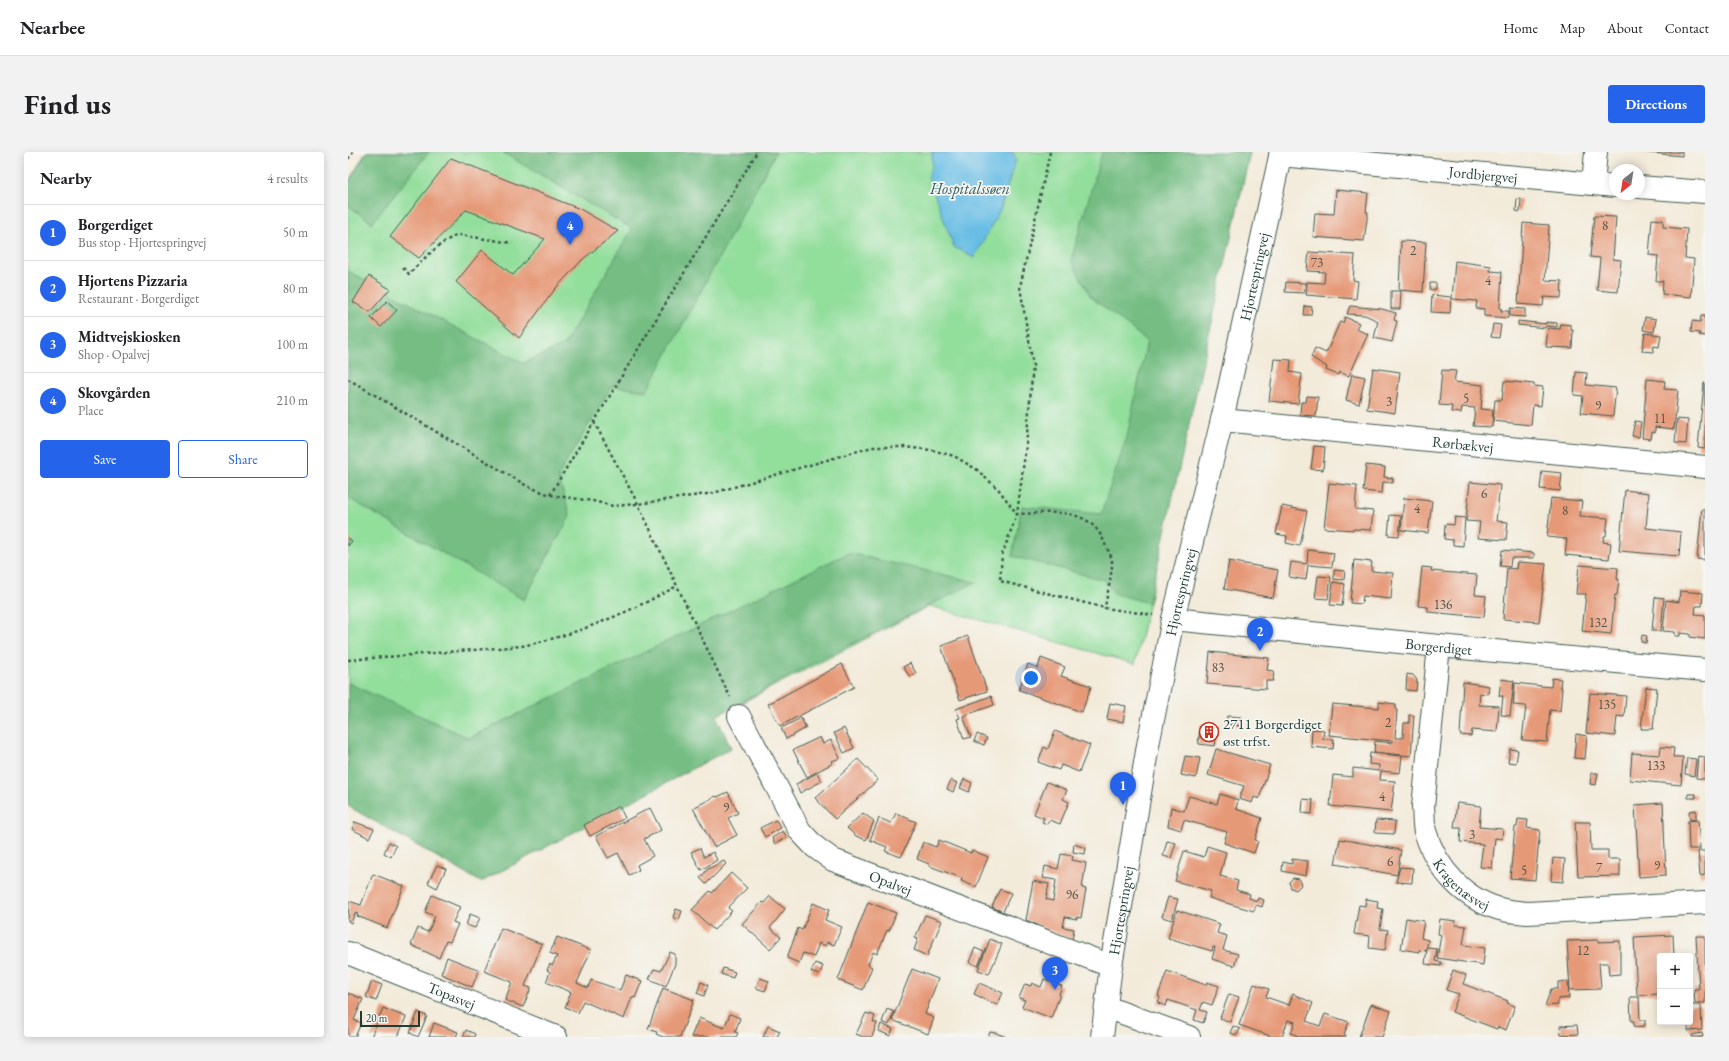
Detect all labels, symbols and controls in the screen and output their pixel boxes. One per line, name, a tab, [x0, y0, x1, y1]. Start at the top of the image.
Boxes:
text: Nearbee	[20, 15, 85, 40]
text: Home	[1503, 19, 1538, 37]
text: Map	[1560, 19, 1585, 37]
text: About	[1607, 19, 1643, 37]
text: Contact	[1665, 19, 1709, 37]
button: Directions	[1608, 85, 1705, 123]
text: Find us	[24, 86, 111, 122]
street label: Jordbjergvej	[1446, 161, 1518, 186]
north arrow	[1609, 164, 1645, 200]
text: Nearby	[40, 167, 92, 189]
text: 4 results	[267, 170, 308, 187]
water label: Hospitalssøen	[929, 178, 1010, 199]
pin: 4	[557, 212, 583, 245]
text: Borgerdiget	[78, 215, 153, 234]
house number: 8	[1602, 217, 1608, 234]
text: 1	[50, 224, 56, 241]
text: 50 m	[283, 224, 308, 241]
street label: Hjortespringvej	[1235, 231, 1273, 322]
text: Bus stop · Hjortespringvej	[78, 234, 206, 251]
house number: 2	[1410, 242, 1417, 259]
house number: 73	[1311, 254, 1323, 271]
text: Hjortens Pizzaria	[78, 271, 188, 290]
house number: 4	[1485, 272, 1492, 289]
text: 2	[50, 280, 56, 297]
text: 80 m	[283, 280, 308, 297]
text: Restaurant · Borgerdiget	[78, 290, 199, 307]
text: Midtvejskiosken	[78, 327, 181, 346]
text: 3	[50, 336, 56, 353]
text: 100 m	[277, 336, 308, 353]
text: Shop · Opalvej	[78, 346, 150, 363]
text: Skovgården	[78, 383, 150, 402]
house number: 5	[1463, 390, 1469, 407]
text: 4	[50, 392, 56, 409]
text: 210 m	[277, 392, 308, 409]
house number: 3	[1386, 393, 1392, 410]
house number: 9	[1595, 397, 1602, 414]
text: Place	[78, 402, 104, 419]
house number: 11	[1654, 410, 1666, 427]
street label: Rørbækvej	[1431, 431, 1494, 456]
button: Save	[40, 440, 170, 478]
button: Share	[178, 440, 308, 478]
house number: 6	[1481, 485, 1487, 502]
house number: 4	[1414, 500, 1421, 517]
house number: 8	[1562, 502, 1568, 519]
street label: Hjortespringvej	[1160, 546, 1200, 638]
house number: 136	[1434, 596, 1452, 613]
house number: 132	[1589, 614, 1608, 631]
pin: 2	[1247, 618, 1273, 651]
street label: Borgerdiget	[1404, 633, 1473, 658]
house number: 83	[1212, 659, 1224, 676]
your location	[1021, 668, 1041, 688]
house number: 135	[1598, 696, 1616, 713]
place label: 2711 Borgerdiget øst trfst.	[1223, 714, 1322, 750]
house number: 2	[1385, 714, 1392, 731]
building icon: 2711 Borgerdiget øst trfst.	[1198, 721, 1220, 743]
house number: 133	[1647, 757, 1665, 774]
pin: 1	[1110, 772, 1136, 805]
house number: 4	[1379, 788, 1386, 805]
house number: 9	[723, 799, 730, 816]
house number: 3	[1469, 826, 1475, 843]
house number: 6	[1387, 853, 1393, 870]
street label: Kragenæsvej	[1429, 854, 1493, 914]
house number: 9	[1654, 857, 1661, 874]
house number: 7	[1596, 859, 1603, 876]
house number: 5	[1521, 862, 1527, 879]
street label: Hjortespringvej	[1104, 864, 1137, 956]
street label: Opalvej	[867, 865, 915, 899]
house number: 96	[1066, 886, 1078, 903]
house number: 12	[1577, 942, 1590, 959]
map controls	[1657, 953, 1693, 1025]
button: +	[1657, 953, 1693, 989]
pin: 3	[1042, 957, 1068, 990]
street label: Topasvej	[425, 977, 478, 1013]
button: −	[1657, 989, 1693, 1025]
scale bar	[360, 1009, 420, 1028]
text: 20 m	[366, 1011, 387, 1025]

